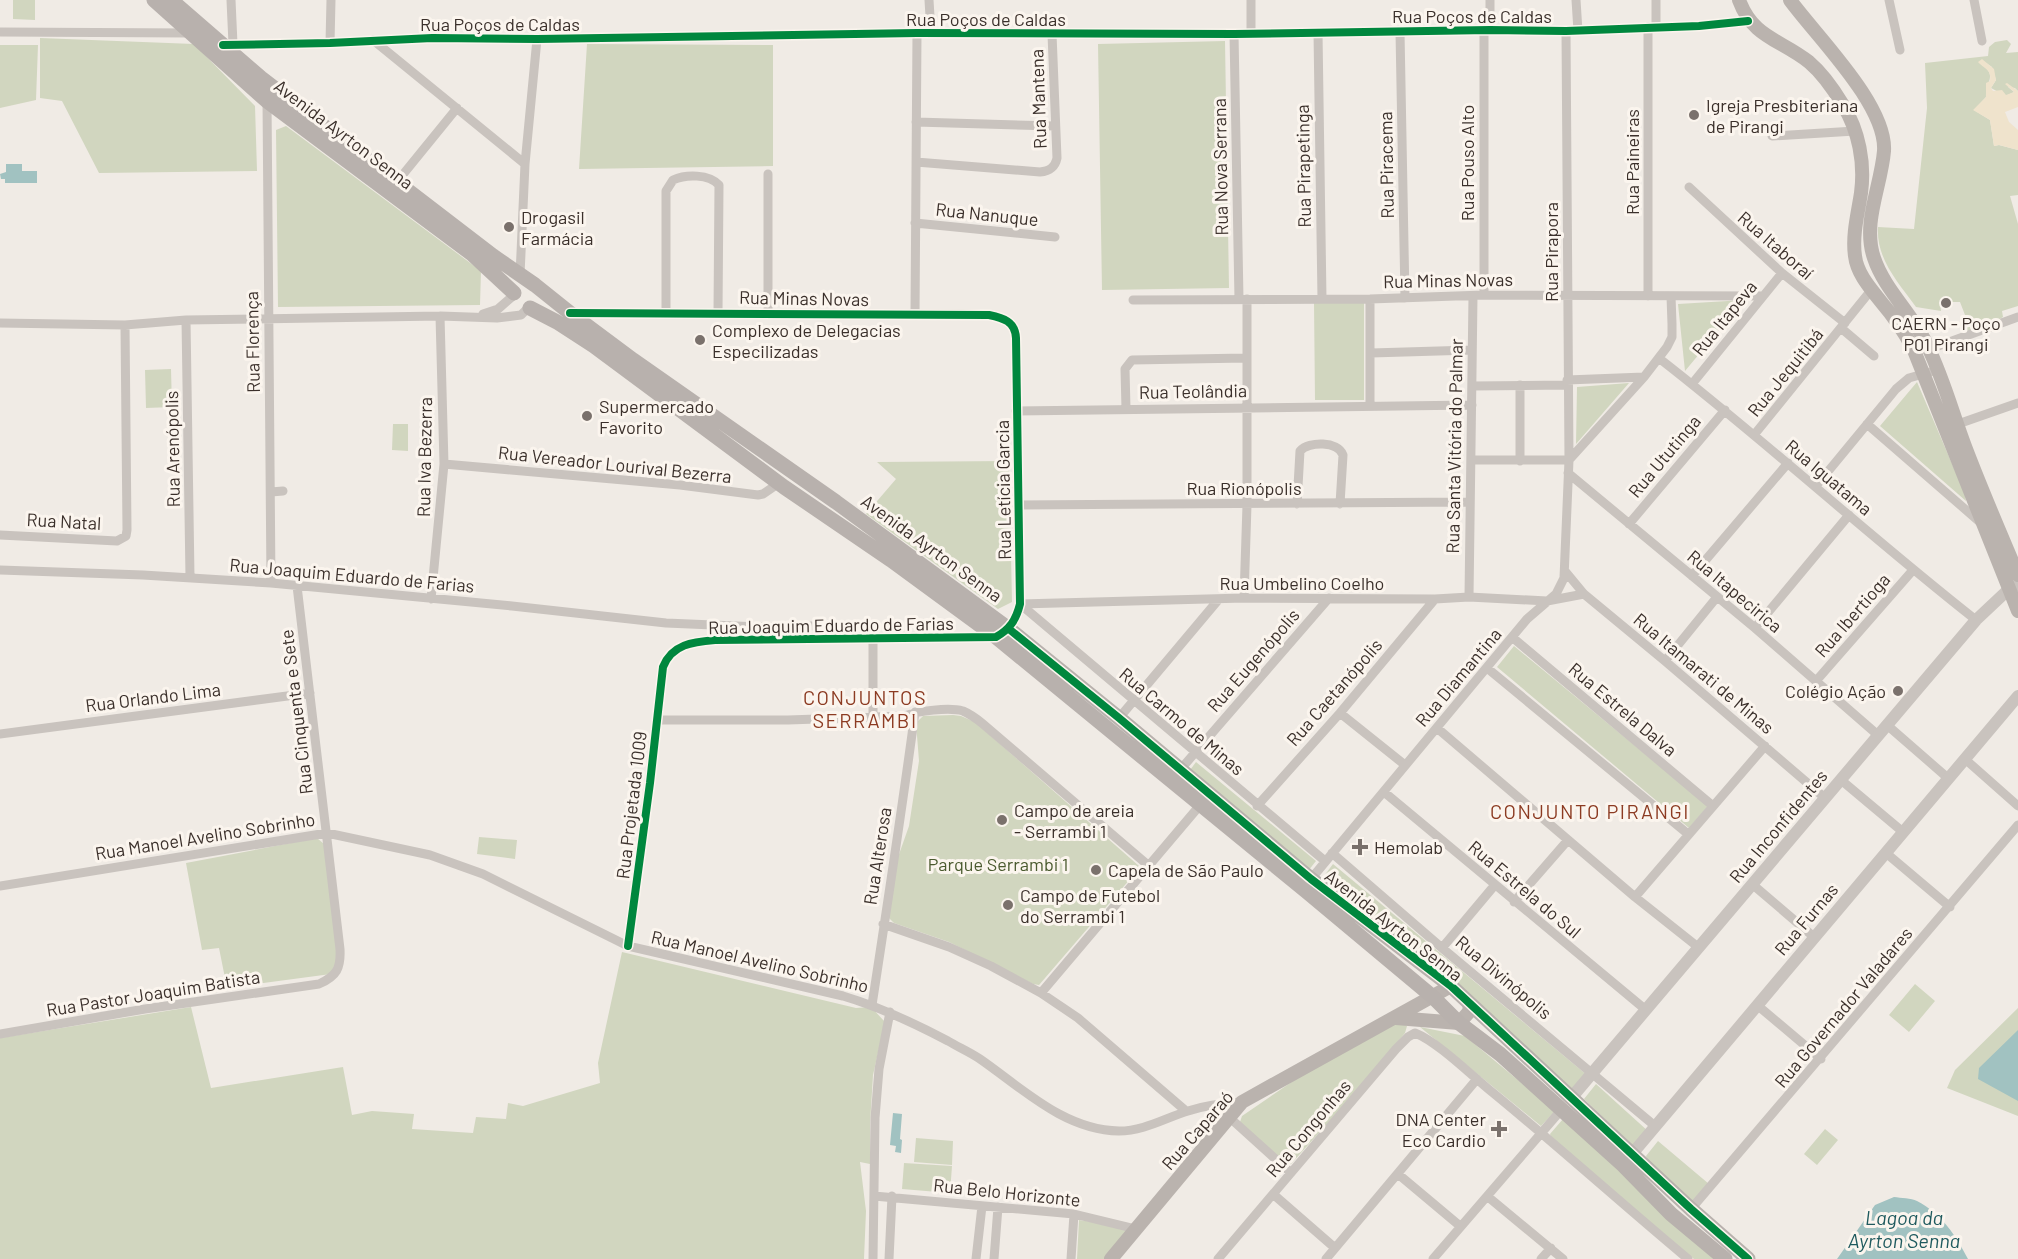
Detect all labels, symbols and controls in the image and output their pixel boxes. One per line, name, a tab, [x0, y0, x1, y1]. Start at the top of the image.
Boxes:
street label: Rua Poços de Caldas	[1392, 5, 1552, 27]
street label: Rua Poços de Caldas	[906, 8, 1066, 30]
street label: Rua Poços de Caldas	[420, 13, 580, 35]
street label: Rua Mantena	[1025, 49, 1051, 149]
street label: Avenida Ayrton Senna	[270, 74, 418, 194]
place label: Igreja Presbiteriana de Pirangi	[1706, 94, 1858, 137]
street label: Rua Nova Serrana	[1208, 98, 1232, 236]
street label: Rua Pirapetinga	[1291, 104, 1315, 228]
street label: Rua Pouso Alto	[1456, 105, 1478, 221]
marker: Igreja Presbiteriana de Pirangi	[1687, 108, 1701, 122]
street label: Rua Paineiras	[1621, 109, 1643, 215]
street label: Rua Piracema	[1374, 111, 1398, 219]
street label: Rua Nanuque	[934, 198, 1040, 230]
street label: Rua Pirapora	[1540, 202, 1562, 302]
place label: Drogasil Farmácia	[521, 206, 594, 249]
street label: Rua Itaboraí	[1734, 206, 1818, 284]
marker: Drogasil Farmácia	[502, 220, 516, 234]
street label: Rua Minas Novas	[1383, 268, 1513, 292]
street label: Rua Itapeva	[1687, 276, 1761, 360]
street label: Rua Minas Novas	[739, 286, 869, 310]
street label: Rua Florença	[240, 291, 264, 393]
marker: CAERN - Poço P01 Pirangi	[1939, 296, 1953, 310]
place label: CAERN - Poço P01 Pirangi	[1891, 312, 2001, 355]
place label: Complexo de Delegacias Especilizadas	[712, 319, 901, 362]
street label: Rua Jequitibá	[1743, 323, 1827, 421]
marker: Complexo de Delegacias Especilizadas	[693, 333, 707, 347]
street label: Rua Santa Vitória do Palmar	[1441, 338, 1467, 554]
street label: Rua Teolândia	[1139, 379, 1247, 403]
street label: Rua Arenópolis	[160, 390, 184, 508]
place label: Supermercado Favorito	[599, 395, 714, 438]
street label: Rua Iva Bezerra	[412, 397, 436, 517]
marker: Supermercado Favorito	[580, 409, 594, 423]
street label: Rua Ututinga	[1623, 410, 1705, 502]
street label: Rua Letícia Garcia	[991, 420, 1015, 560]
street label: Rua Iguatama	[1781, 434, 1877, 520]
street label: Rua Vereador Lourival Bezerra	[497, 441, 733, 487]
street label: Rua Rionópolis	[1186, 477, 1302, 499]
street label: Avenida Ayrton Senna	[857, 489, 1007, 607]
street label: Rua Natal	[26, 508, 102, 534]
street label: Rua Itapecirica	[1683, 545, 1787, 637]
street label: Rua Joaquim Eduardo de Farias	[229, 553, 475, 597]
street label: Rua Ibertioga	[1810, 569, 1894, 661]
street label: Rua Umbelino Coelho	[1220, 572, 1384, 594]
street label: Rua Eugenópolis	[1202, 604, 1304, 716]
street label: Rua Itamarati de Minas	[1629, 608, 1779, 738]
street label: Rua Joaquim Eduardo de Farias	[708, 612, 954, 638]
street label: Rua Diamantina	[1410, 623, 1506, 731]
street label: Rua Cinquenta e Sete	[275, 628, 317, 796]
street label: Rua Caetanópolis	[1281, 634, 1387, 750]
street label: Rua Estrela Dalva	[1564, 657, 1682, 761]
street label: Rua Carmo de Minas	[1115, 662, 1249, 780]
street label: Rua Orlando Lima	[84, 678, 222, 716]
place label: Colégio Ação	[1785, 680, 1886, 702]
marker: Colégio Ação	[1891, 684, 1905, 698]
district label: CONJUNTOS SERRAMBI	[803, 685, 927, 732]
street label: Rua Projetada 1009	[611, 730, 651, 880]
street label: Rua Inconfidentes	[1724, 765, 1832, 887]
place label: Campo de areia - Serrambi 1	[1014, 799, 1134, 842]
district label: CONJUNTO PIRANGI	[1490, 799, 1690, 823]
street label: Rua Alterosa	[858, 806, 896, 906]
street label: Rua Manoel Avelino Sobrinho	[93, 808, 317, 864]
marker: Campo de areia - Serrambi 1	[995, 813, 1009, 827]
place label: Hemolab	[1374, 836, 1443, 858]
street label: Rua Estrela do Sul	[1464, 836, 1586, 942]
marker: Hemolab	[1351, 838, 1369, 856]
park label: Parque Serrambi 1	[928, 853, 1068, 875]
place label: Capela de São Paulo	[1108, 859, 1264, 881]
marker: Capela de São Paulo	[1089, 863, 1103, 877]
street label: Avenida Ayrton Senna	[1321, 864, 1467, 986]
street label: Rua Furnas	[1770, 879, 1842, 959]
place label: Campo de Futebol do Serrambi 1	[1020, 884, 1160, 927]
marker: Campo de Futebol do Serrambi 1	[1001, 898, 1015, 912]
street label: Rua Governador Valadares	[1769, 922, 1917, 1092]
street label: Rua Manoel Avelino Sobrinho	[649, 925, 871, 997]
street label: Rua Divinópolis	[1452, 930, 1556, 1024]
street label: Rua Pastor Joaquim Batista	[45, 965, 261, 1021]
street label: Rua Congonhas	[1261, 1075, 1355, 1181]
street label: Rua Caparaó	[1157, 1086, 1237, 1174]
place label: DNA Center Eco Cardio	[1396, 1108, 1486, 1151]
marker: DNA Center Eco Cardio	[1490, 1120, 1508, 1138]
street label: Rua Belo Horizonte	[932, 1173, 1082, 1211]
water label: Lagoa da Ayrton Senna	[1848, 1205, 1960, 1252]

